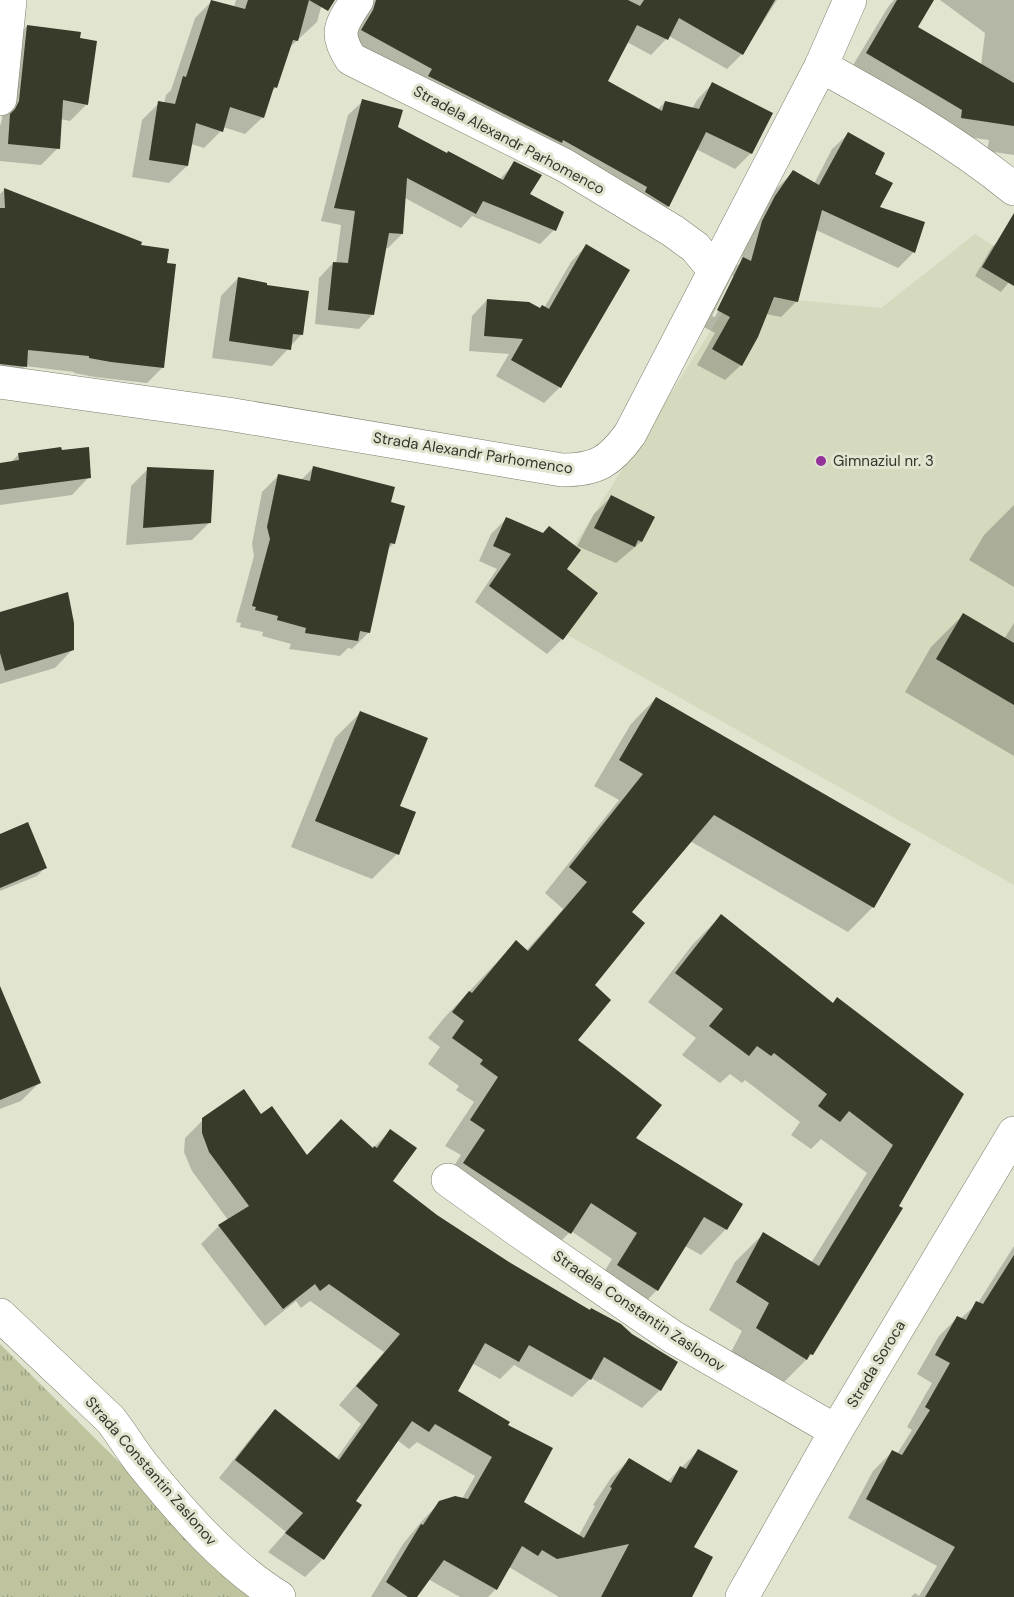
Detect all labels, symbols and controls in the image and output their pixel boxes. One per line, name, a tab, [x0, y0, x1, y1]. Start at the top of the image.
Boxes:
street label: Stradela Alexandr Parhomenco	[410, 81, 608, 199]
street label: Strada Alexandr Parhomenco	[372, 427, 574, 479]
place label: Gimnaziul nr. 3	[833, 451, 934, 471]
marker: Gimnaziul nr. 3	[814, 454, 828, 468]
street label: Stradela Сonstantin Zaslonov	[549, 1246, 729, 1376]
street label: Strada Soroca	[842, 1317, 910, 1411]
street label: Strada Constantin Zaslonov	[81, 1392, 221, 1550]

